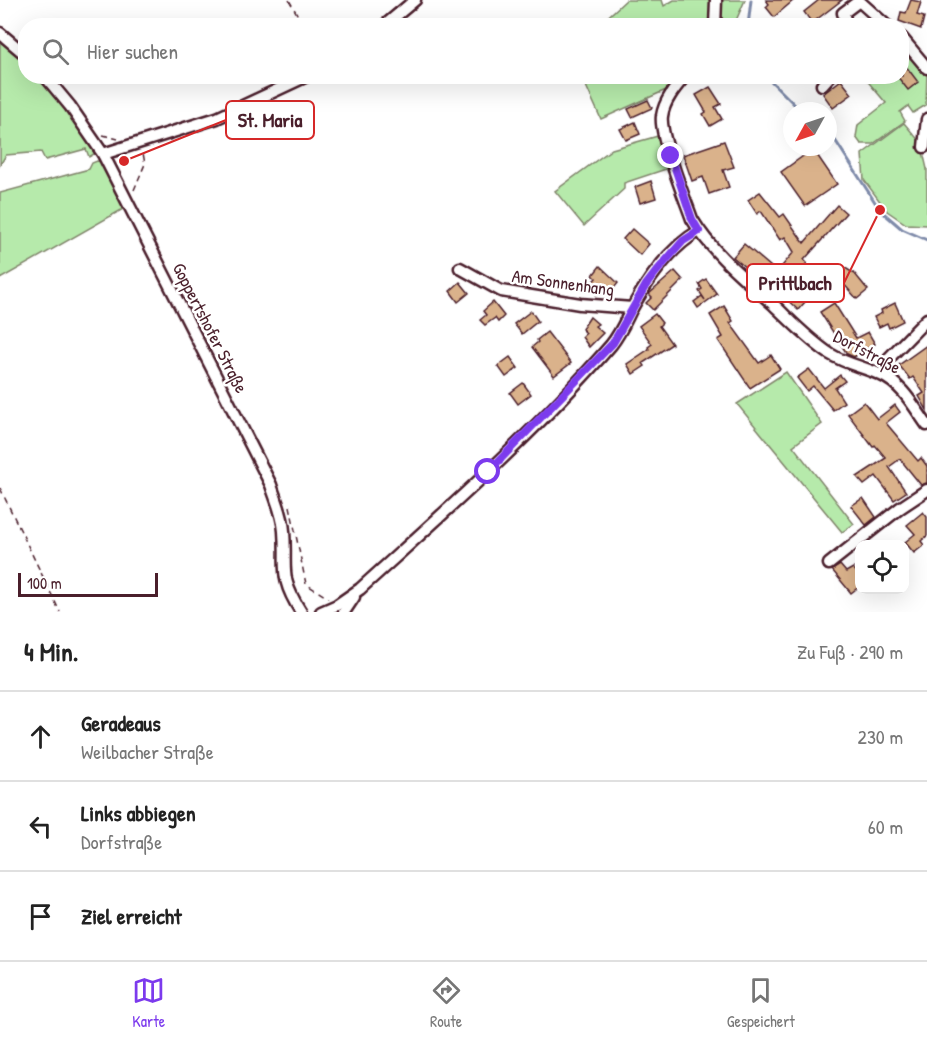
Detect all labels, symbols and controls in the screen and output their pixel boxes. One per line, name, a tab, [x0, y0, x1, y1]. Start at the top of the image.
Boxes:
search box	[18, 18, 909, 84]
icon: search	[39, 35, 72, 68]
text: Hier suchen	[87, 36, 178, 66]
callout: St. Maria	[226, 101, 314, 139]
north arrow	[783, 102, 837, 156]
text: St. Maria	[238, 106, 303, 133]
route end	[657, 142, 683, 168]
street label: Goppertshofer Straße	[167, 258, 254, 397]
street label: Am Sonnenhang	[510, 263, 616, 302]
callout: Prittlbach	[747, 264, 844, 302]
text: Prittlbach	[758, 269, 832, 296]
street label: Dorfstraße	[829, 323, 905, 380]
route start	[474, 458, 500, 484]
map controls	[855, 540, 909, 594]
button: locate	[855, 540, 909, 594]
scale bar	[18, 570, 158, 598]
text: 100 m	[27, 572, 62, 594]
text: 4 Min.	[24, 634, 78, 669]
text: Zu Fuß · 290 m	[797, 638, 903, 665]
text: Geradeaus	[81, 708, 161, 738]
icon: ahead	[24, 720, 57, 753]
text: 230 m	[858, 723, 903, 750]
text: Weilbacher Straße	[81, 738, 214, 765]
text: Links abbiegen	[81, 798, 196, 828]
icon: left	[24, 810, 57, 843]
text: 60 m	[868, 813, 903, 840]
text: Dorfstraße	[81, 828, 162, 855]
icon: arrive	[24, 900, 57, 933]
text: Ziel erreicht	[81, 901, 181, 931]
tab: Karte	[132, 974, 165, 1032]
tab: Route	[430, 974, 463, 1032]
tab: Gespeichert	[727, 974, 795, 1032]

